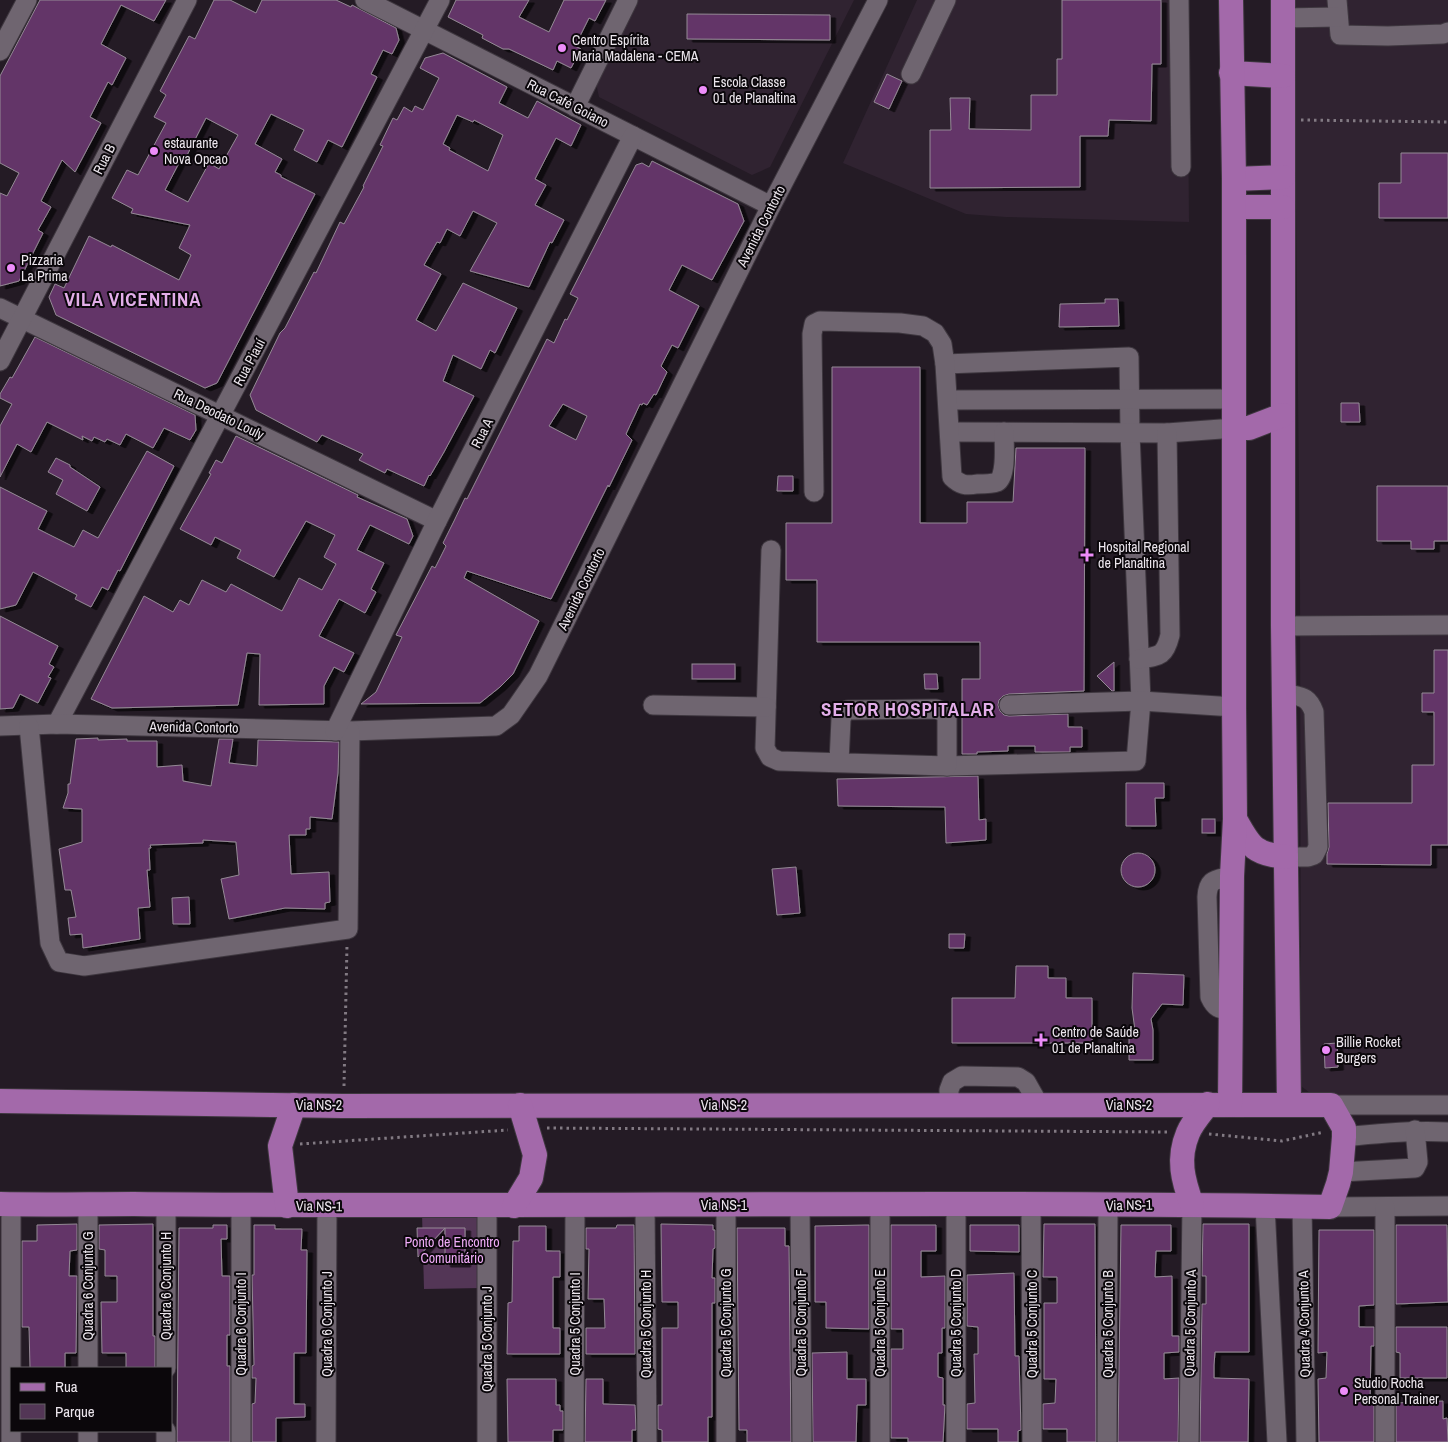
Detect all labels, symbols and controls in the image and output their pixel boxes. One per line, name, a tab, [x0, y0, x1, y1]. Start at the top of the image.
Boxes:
place label: Centro Espírita Maria Madalena - CEMA	[572, 31, 699, 65]
marker: Centro Espírita Maria Madalena - CEMA	[556, 42, 568, 54]
place label: Escola Classe 01 de Planaltina	[713, 73, 797, 107]
street label: Rua Café Goiano	[524, 75, 612, 131]
marker: Escola Classe 01 de Planaltina	[697, 84, 709, 96]
place label: estaurante Nova Opcao	[164, 134, 228, 168]
street label: Rua B	[89, 140, 119, 177]
marker: estaurante Nova Opcao	[148, 145, 160, 157]
street label: Avenida Contorto	[732, 182, 789, 271]
place label: Pizzaria La Prima	[21, 251, 68, 285]
marker: Pizzaria La Prima	[5, 262, 17, 274]
district label: VILA VICENTINA	[64, 286, 202, 312]
street label: Rua Piauí	[229, 335, 269, 389]
street label: Rua Deodato Louly	[171, 384, 267, 444]
street label: Rua A	[467, 415, 497, 451]
place label: Hospital Regional de Planaltina	[1098, 538, 1189, 572]
street label: Avenida Contorto	[553, 545, 609, 634]
marker: Hospital Regional de Planaltina	[1080, 548, 1094, 562]
district label: SETOR HOSPITALAR	[821, 696, 995, 722]
street label: Avenida Contorto	[148, 717, 239, 737]
place label: Centro de Saúde 01 de Planaltina	[1052, 1023, 1139, 1057]
marker: Centro de Saúde 01 de Planaltina	[1034, 1033, 1048, 1047]
place label: Billie Rocket Burgers	[1336, 1033, 1400, 1067]
marker: Billie Rocket Burgers	[1320, 1044, 1332, 1056]
street label: Via NS-2	[296, 1096, 342, 1114]
street label: Via NS-2	[701, 1096, 747, 1114]
street label: Via NS-2	[1106, 1096, 1152, 1114]
street label: Via NS-1	[701, 1196, 748, 1214]
street label: Via NS-1	[1106, 1196, 1153, 1214]
street label: Via NS-1	[296, 1197, 343, 1215]
street label: Quadra 6 Conjunto G	[79, 1231, 97, 1341]
street label: Quadra 6 Conjunto H	[157, 1232, 175, 1340]
park label: Ponto de Encontro Comunitário	[404, 1233, 500, 1267]
street label: Quadra 5 Conjunto G	[717, 1268, 735, 1378]
street label: Quadra 5 Conjunto F	[792, 1269, 810, 1377]
street label: Quadra 5 Conjunto E	[871, 1269, 889, 1377]
street label: Quadra 5 Conjunto D	[947, 1269, 965, 1377]
street label: Quadra 5 Conjunto A	[1180, 1269, 1200, 1377]
street label: Quadra 5 Conjunto H	[637, 1270, 655, 1378]
street label: Quadra 5 Conjunto C	[1023, 1270, 1041, 1378]
street label: Quadra 5 Conjunto B	[1099, 1270, 1117, 1378]
street label: Quadra 4 Conjunto A	[1294, 1270, 1314, 1378]
street label: Quadra 6 Conjunto J	[318, 1271, 336, 1377]
street label: Quadra 6 Conjunto I	[232, 1272, 250, 1376]
street label: Quadra 5 Conjunto I	[566, 1272, 584, 1376]
street label: Quadra 5 Conjunto J	[478, 1286, 496, 1392]
legend	[10, 1367, 172, 1432]
place label: Studio Rocha Personal Trainer	[1354, 1374, 1439, 1408]
text: Rua	[55, 1376, 78, 1397]
marker: Studio Rocha Personal Trainer	[1338, 1385, 1350, 1397]
text: Parque	[55, 1401, 95, 1422]

